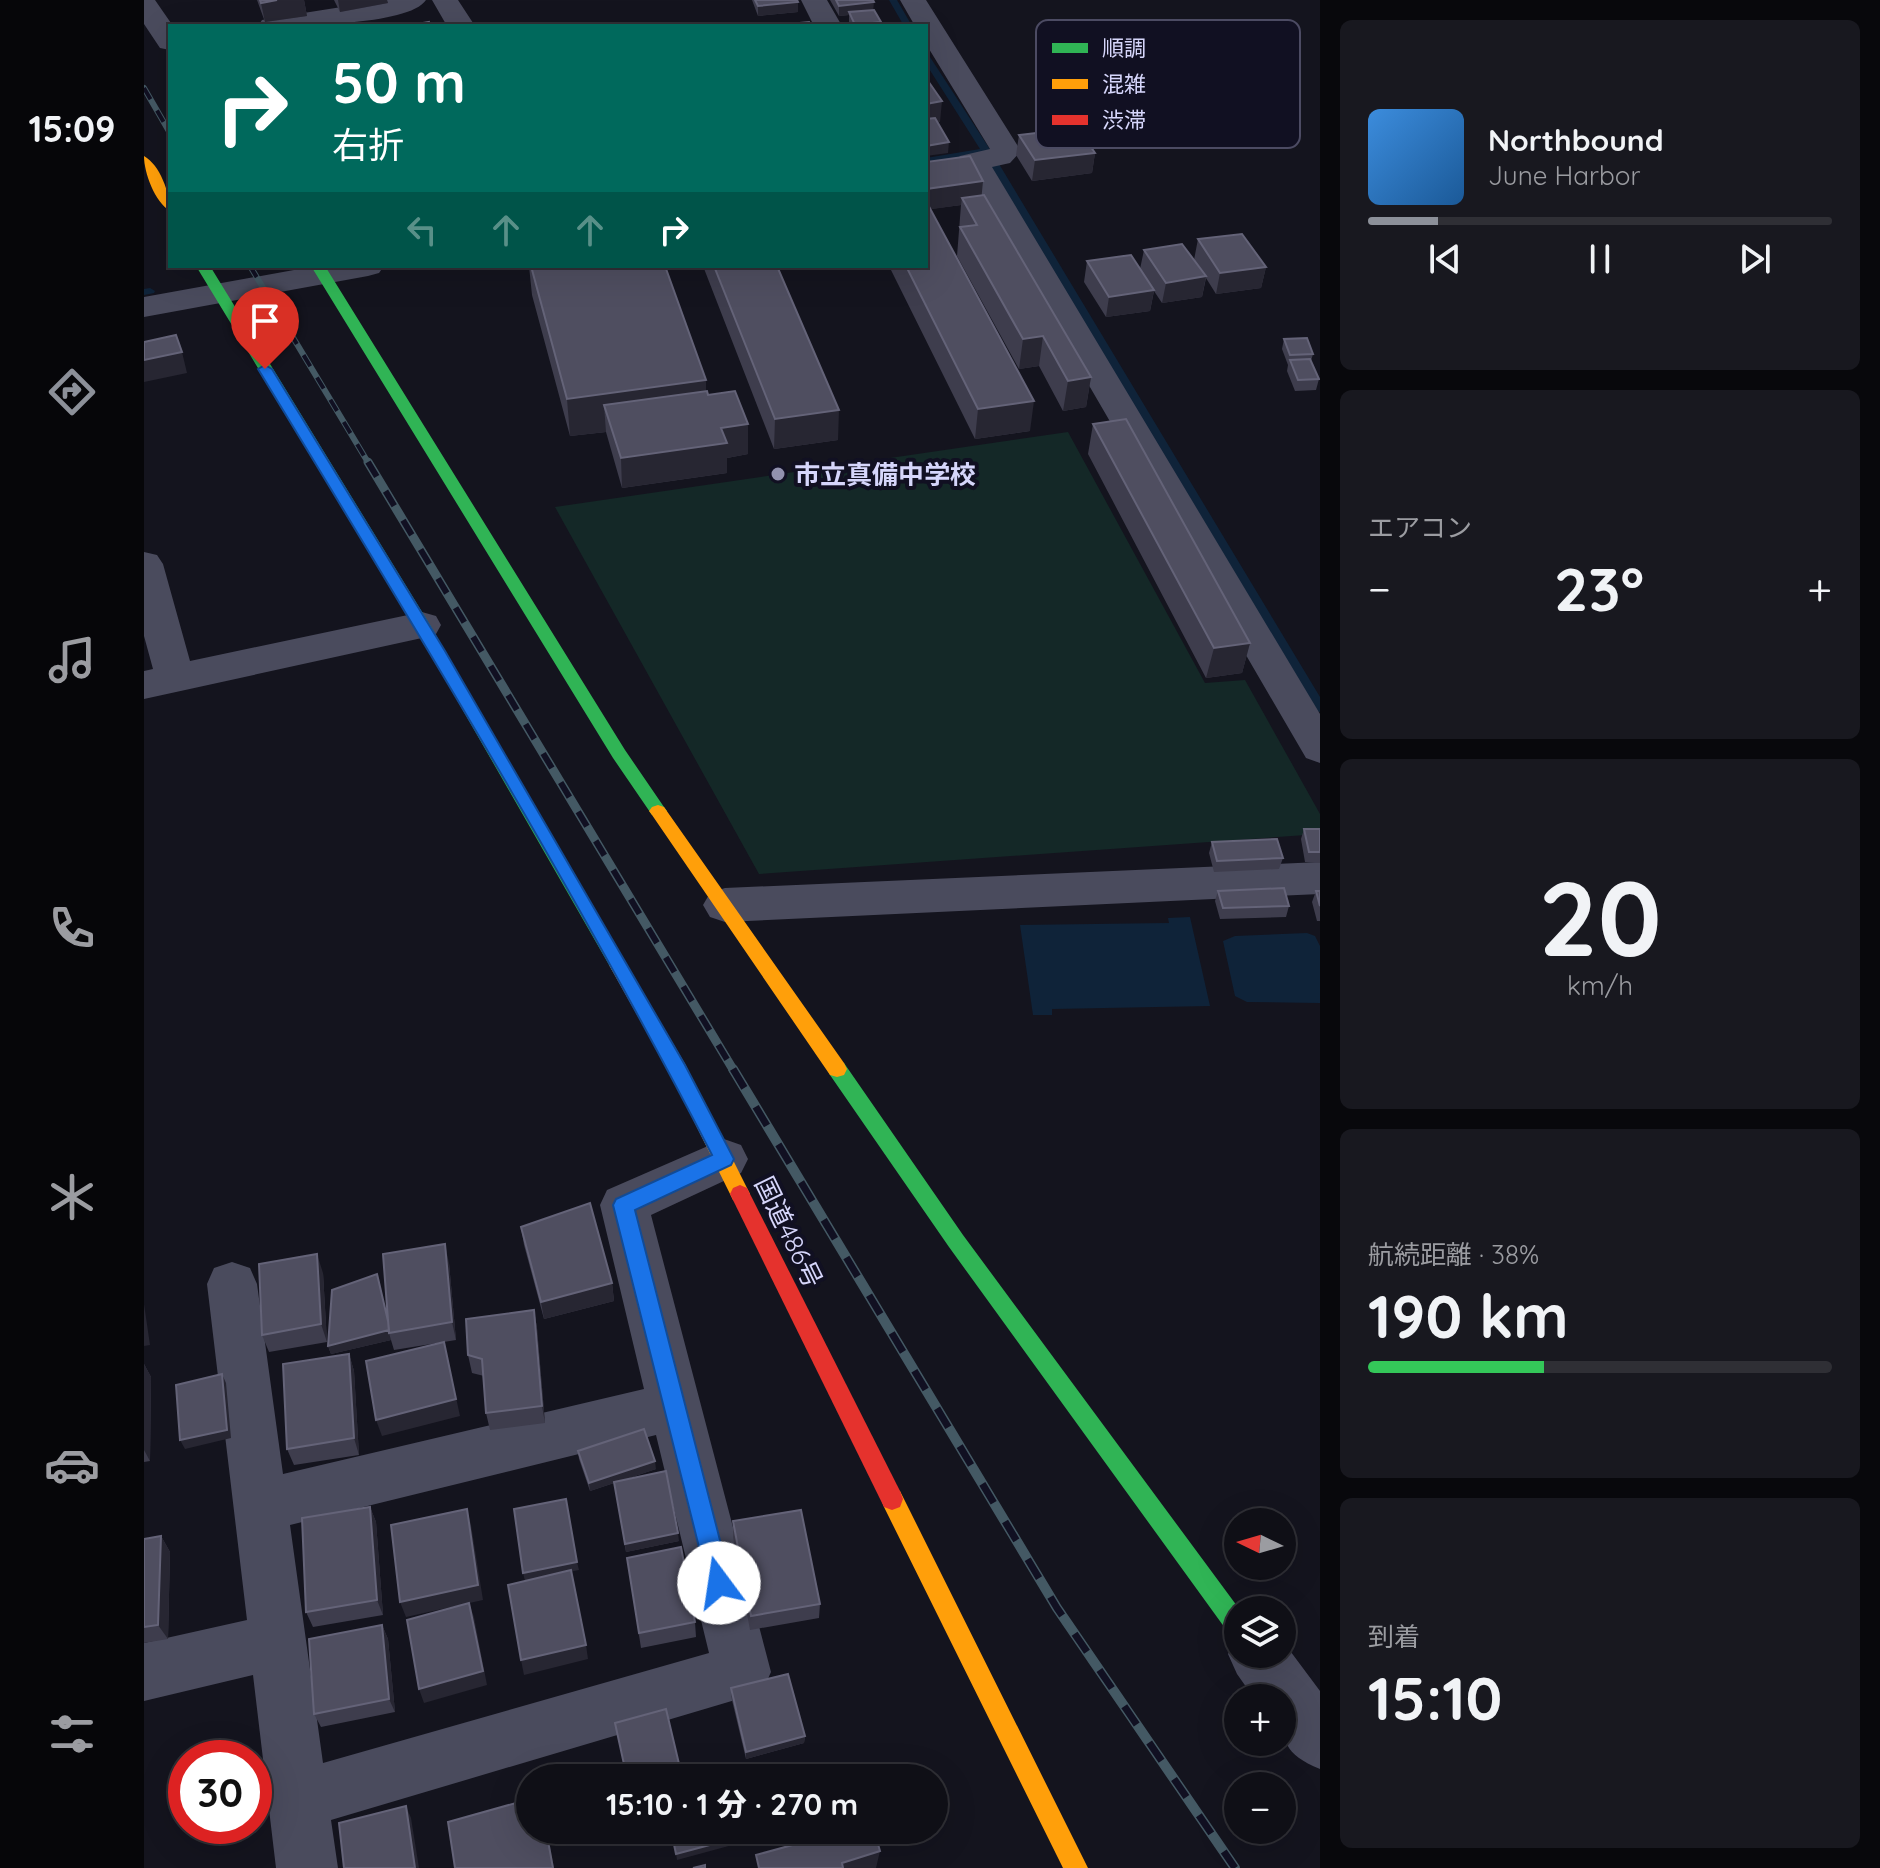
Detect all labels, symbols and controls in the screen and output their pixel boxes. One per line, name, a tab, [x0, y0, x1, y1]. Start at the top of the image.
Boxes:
legend	[1036, 20, 1300, 148]
text: 順調	[1102, 34, 1146, 62]
text: 50 m	[332, 47, 466, 117]
icon: right	[200, 56, 304, 160]
text: 混雑	[1102, 70, 1146, 98]
text: 15:09	[28, 106, 116, 151]
text: 渋滞	[1102, 106, 1146, 134]
text: Northbound	[1488, 121, 1664, 159]
text: 右折	[332, 122, 404, 167]
text: June Harbor	[1488, 159, 1640, 192]
icon: left	[400, 208, 444, 252]
icon: ahead	[484, 208, 528, 252]
icon: ahead	[568, 208, 612, 252]
icon: right	[652, 208, 696, 252]
icon: previous	[1423, 237, 1467, 281]
icon: pause	[1578, 237, 1622, 281]
icon: next	[1733, 237, 1777, 281]
pin	[231, 287, 299, 369]
icon: arrive	[243, 299, 287, 343]
icon: directions	[44, 364, 100, 420]
place label: 市立真備中学校	[794, 458, 976, 491]
marker: 市立真備中学校	[769, 465, 787, 483]
text: エアコン	[1368, 511, 1472, 544]
text: 23°	[1554, 551, 1644, 626]
text: −	[1368, 561, 1391, 616]
text: +	[1807, 561, 1832, 616]
icon: music	[44, 632, 100, 688]
text: 20	[1538, 852, 1662, 982]
icon: phone	[44, 900, 100, 956]
text: km/h	[1567, 969, 1633, 1002]
icon: climate	[44, 1169, 100, 1225]
street label: 国道486号	[748, 1171, 830, 1293]
text: 航続距離 · 38%	[1368, 1238, 1539, 1271]
text: 190 km	[1368, 1278, 1569, 1353]
icon: car	[44, 1437, 100, 1493]
north arrow	[1224, 1508, 1296, 1580]
map controls	[1224, 1508, 1296, 1844]
position arrow	[677, 1541, 761, 1625]
button: layers	[1224, 1596, 1296, 1668]
text: 到着	[1368, 1620, 1420, 1653]
text: 15:10	[1368, 1660, 1502, 1735]
button: +	[1224, 1684, 1296, 1756]
icon: filters	[44, 1706, 100, 1762]
speed limit sign: 30	[168, 1740, 272, 1844]
button: −	[1224, 1772, 1296, 1844]
text: 15:10 · 1 分 · 270 m	[606, 1785, 858, 1823]

